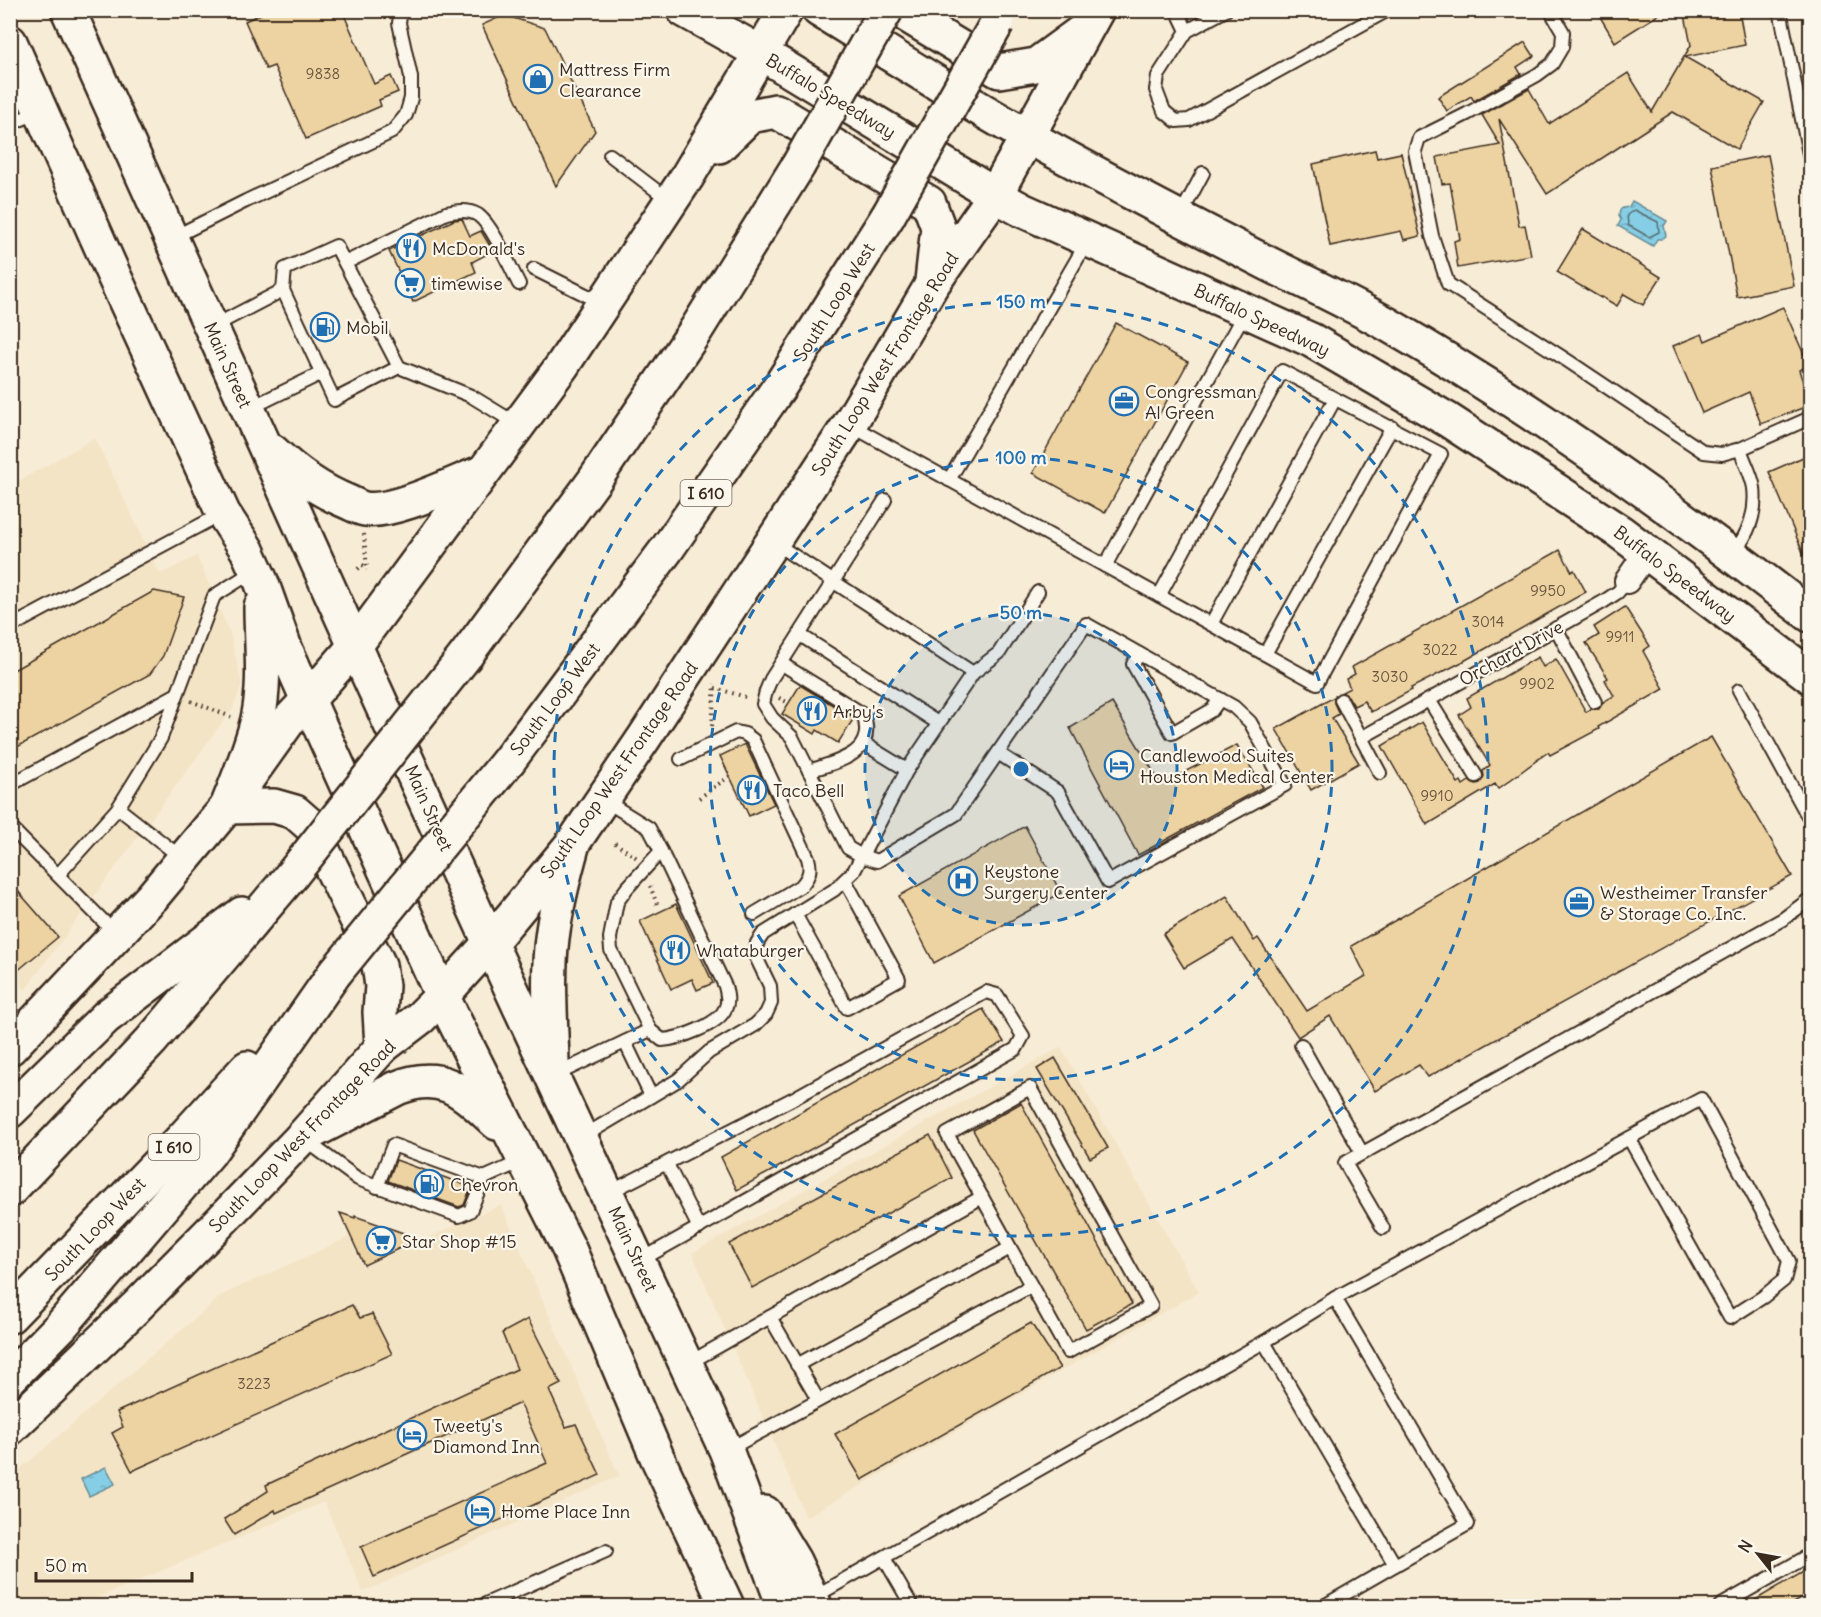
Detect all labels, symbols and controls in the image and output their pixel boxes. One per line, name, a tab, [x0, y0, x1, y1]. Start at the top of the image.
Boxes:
street label: Buffalo Speedway	[762, 48, 900, 144]
place label: Mattress Firm Clearance	[559, 58, 671, 102]
shop icon: Mattress Firm Clearance	[522, 63, 554, 95]
house number: 9838	[306, 64, 340, 83]
restaurant icon: McDonald's	[395, 232, 427, 264]
place label: McDonald's	[432, 237, 525, 260]
street label: South Loop West	[788, 238, 880, 366]
street label: South Loop West Frontage Road	[807, 248, 964, 480]
supermarket icon: timewise	[394, 267, 426, 299]
place label: timewise	[431, 272, 503, 295]
street label: Buffalo Speedway	[1190, 278, 1334, 362]
text: 150 m	[996, 290, 1046, 313]
fuel station icon: Mobil	[309, 311, 341, 343]
place label: Mobil	[346, 316, 389, 339]
street label: Main Street	[199, 319, 257, 411]
place label: Congressman Al Green	[1145, 380, 1257, 424]
office icon: Congressman Al Green	[1108, 385, 1140, 417]
text: 100 m	[996, 446, 1047, 469]
road number: I 610	[680, 480, 732, 506]
street label: Buffalo Speedway	[1609, 520, 1741, 628]
house number: 9950	[1530, 581, 1566, 600]
text: 50 m	[1000, 601, 1042, 624]
house number: 3014	[1471, 612, 1505, 631]
street label: Orchard Drive	[1455, 615, 1567, 691]
house number: 9911	[1605, 627, 1635, 646]
street label: South Loop West	[505, 638, 605, 760]
house number: 3022	[1423, 640, 1457, 659]
street label: South Loop West Frontage Road	[535, 657, 703, 883]
house number: 3030	[1372, 667, 1408, 686]
house number: 9902	[1519, 674, 1555, 693]
restaurant icon: Arby's	[796, 695, 828, 727]
place label: Arby's	[833, 700, 884, 723]
place label: Candlewood Suites Houston Medical Center	[1140, 744, 1334, 788]
hotel icon: Candlewood Suites Houston Medical Center	[1103, 749, 1135, 781]
centre of rings	[1011, 759, 1031, 779]
street label: Main Street	[400, 762, 458, 854]
restaurant icon: Taco Bell	[736, 774, 768, 806]
place label: Taco Bell	[773, 779, 844, 802]
house number: 9910	[1420, 786, 1454, 805]
place label: Keystone Surgery Center	[984, 860, 1108, 904]
hospital icon: Keystone Surgery Center	[947, 865, 979, 897]
place label: Westheimer Transfer & Storage Co. Inc.	[1600, 881, 1768, 925]
office icon: Westheimer Transfer & Storage Co. Inc.	[1563, 886, 1595, 918]
restaurant icon: Whataburger	[659, 934, 691, 966]
place label: Whataburger	[696, 939, 805, 962]
street label: South Loop West Frontage Road	[204, 1035, 401, 1237]
road number: I 610	[148, 1134, 200, 1160]
fuel station icon: Chevron	[413, 1168, 445, 1200]
street label: South Loop West	[40, 1172, 150, 1286]
place label: Chevron	[450, 1173, 518, 1196]
street label: Main Street	[603, 1203, 663, 1295]
supermarket icon: Star Shop #15	[365, 1225, 397, 1257]
place label: Star Shop #15	[402, 1230, 517, 1253]
house number: 3223	[237, 1374, 271, 1393]
place label: Tweety's Diamond Inn	[433, 1414, 540, 1458]
hotel icon: Tweety's Diamond Inn	[396, 1419, 428, 1451]
hotel icon: Home Place Inn	[464, 1495, 496, 1527]
place label: Home Place Inn	[501, 1500, 630, 1523]
north arrow	[1728, 1524, 1788, 1584]
text: N	[1734, 1536, 1757, 1556]
scale bar	[36, 1545, 192, 1583]
text: 50 m	[45, 1554, 87, 1577]

